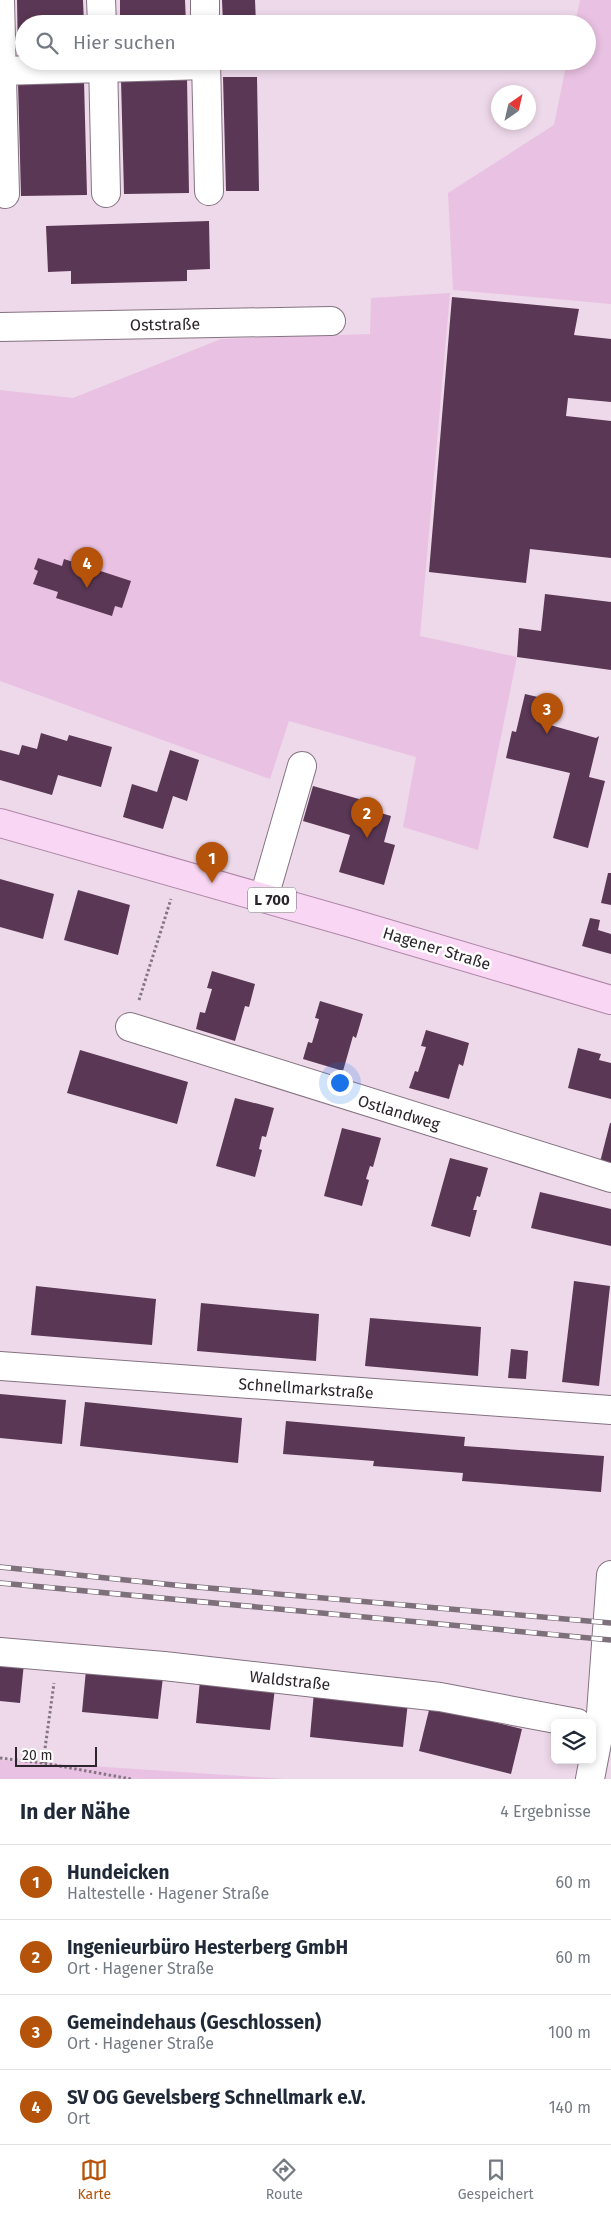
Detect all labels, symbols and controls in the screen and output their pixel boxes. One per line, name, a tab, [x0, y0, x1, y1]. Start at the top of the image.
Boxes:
search box	[15, 15, 596, 70]
icon: search	[33, 29, 61, 57]
text: Hier suchen	[73, 31, 176, 54]
north arrow	[491, 85, 536, 130]
street label: Oststraße	[130, 314, 200, 335]
pin: 4	[71, 547, 103, 588]
pin: 3	[531, 693, 563, 734]
pin: 2	[351, 797, 383, 838]
pin: 1	[196, 842, 228, 883]
road number: L 700	[248, 888, 296, 912]
street label: Hagener Straße	[381, 923, 493, 974]
your location	[327, 1070, 353, 1096]
street label: Ostlandweg	[355, 1091, 443, 1134]
street label: Schnellmarkstraße	[238, 1374, 374, 1403]
street label: Waldstraße	[249, 1667, 331, 1694]
map controls	[551, 1719, 596, 1764]
button: layers	[551, 1719, 596, 1764]
scale bar	[15, 1744, 98, 1767]
text: 20 m	[22, 1747, 52, 1764]
text: In der Nähe	[20, 1799, 130, 1825]
text: 4 Ergebnisse	[500, 1802, 591, 1821]
text: Hundeicken	[67, 1861, 170, 1884]
text: 1	[32, 1873, 40, 1892]
text: 60 m	[556, 1873, 591, 1892]
text: Haltestelle · Hagener Straße	[67, 1884, 269, 1903]
text: Ingenieurbüro Hesterberg GmbH	[67, 1936, 348, 1959]
text: 2	[32, 1948, 40, 1967]
text: 60 m	[556, 1948, 591, 1967]
text: Ort · Hagener Straße	[67, 1959, 214, 1978]
text: Gemeindehaus (Geschlossen)	[67, 2011, 321, 2034]
text: 3	[32, 2023, 40, 2042]
text: 100 m	[548, 2023, 591, 2042]
text: Ort · Hagener Straße	[67, 2034, 214, 2053]
text: SV OG Gevelsberg Schnellmark e.V.	[67, 2086, 366, 2109]
text: 4	[31, 2098, 41, 2117]
text: 140 m	[549, 2098, 591, 2117]
text: Ort	[67, 2109, 90, 2128]
tab: Karte	[77, 2156, 111, 2203]
tab: Route	[266, 2156, 303, 2203]
tab: Gespeichert	[458, 2156, 534, 2203]

